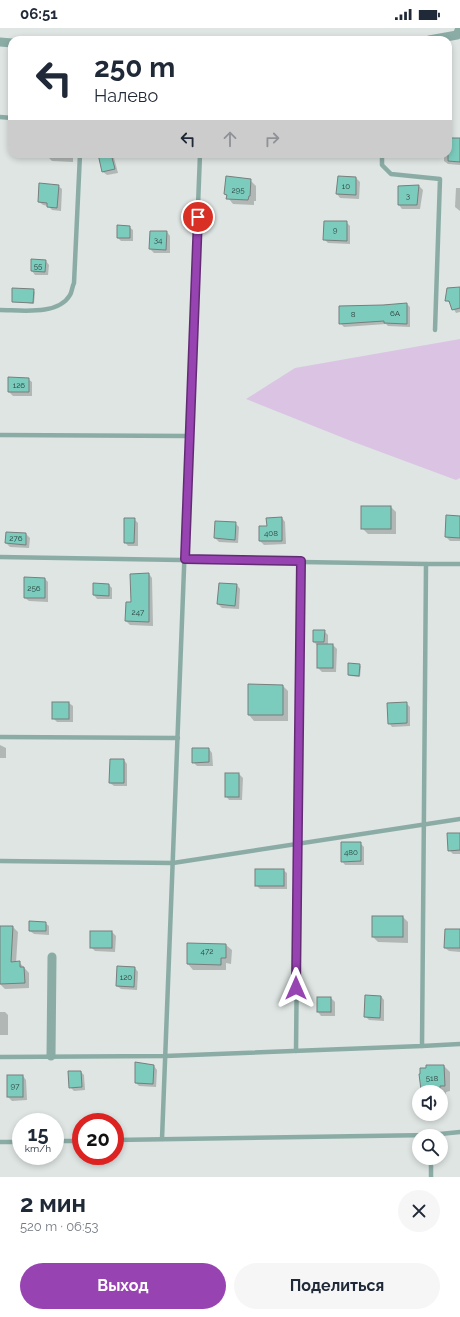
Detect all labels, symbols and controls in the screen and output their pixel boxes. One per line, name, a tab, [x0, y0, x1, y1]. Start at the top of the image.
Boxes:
text: 06:51	[20, 5, 58, 23]
text: 250 m	[94, 51, 175, 84]
icon: left	[28, 52, 80, 104]
text: Налево	[94, 85, 158, 106]
icon: left	[177, 128, 199, 150]
icon: ahead	[219, 128, 241, 150]
icon: right	[261, 128, 283, 150]
house number: 10	[342, 181, 350, 191]
house number: 295	[231, 185, 245, 195]
house number: 3	[406, 191, 410, 201]
pin	[181, 200, 215, 234]
icon: arrive	[187, 206, 209, 228]
house number: 9	[333, 225, 338, 235]
house number: 34	[154, 235, 163, 245]
house number: 55	[34, 261, 43, 271]
house number: 6А	[390, 308, 401, 318]
house number: 8	[351, 309, 356, 319]
house number: 126	[13, 380, 25, 390]
house number: 408	[264, 528, 278, 538]
house number: 276	[9, 533, 23, 543]
house number: 256	[27, 583, 41, 593]
house number: 247	[132, 607, 145, 617]
house number: 480	[344, 847, 358, 857]
house number: 472	[201, 946, 213, 956]
position arrow	[275, 967, 317, 1009]
house number: 120	[120, 972, 132, 982]
house number: 518	[426, 1073, 439, 1083]
house number: 97	[11, 1081, 20, 1091]
map controls	[412, 1085, 448, 1165]
button: sound	[412, 1085, 448, 1121]
speed limit sign: 20	[72, 1113, 124, 1165]
text: 15	[28, 1122, 48, 1146]
button: search	[412, 1129, 448, 1165]
text: km/h	[25, 1143, 51, 1154]
text: 2 мин	[20, 1189, 86, 1218]
button: close	[398, 1190, 440, 1232]
text: 520 m · 06:53	[20, 1219, 98, 1234]
button: Выход	[20, 1263, 226, 1309]
button: Поделиться	[234, 1263, 440, 1309]

